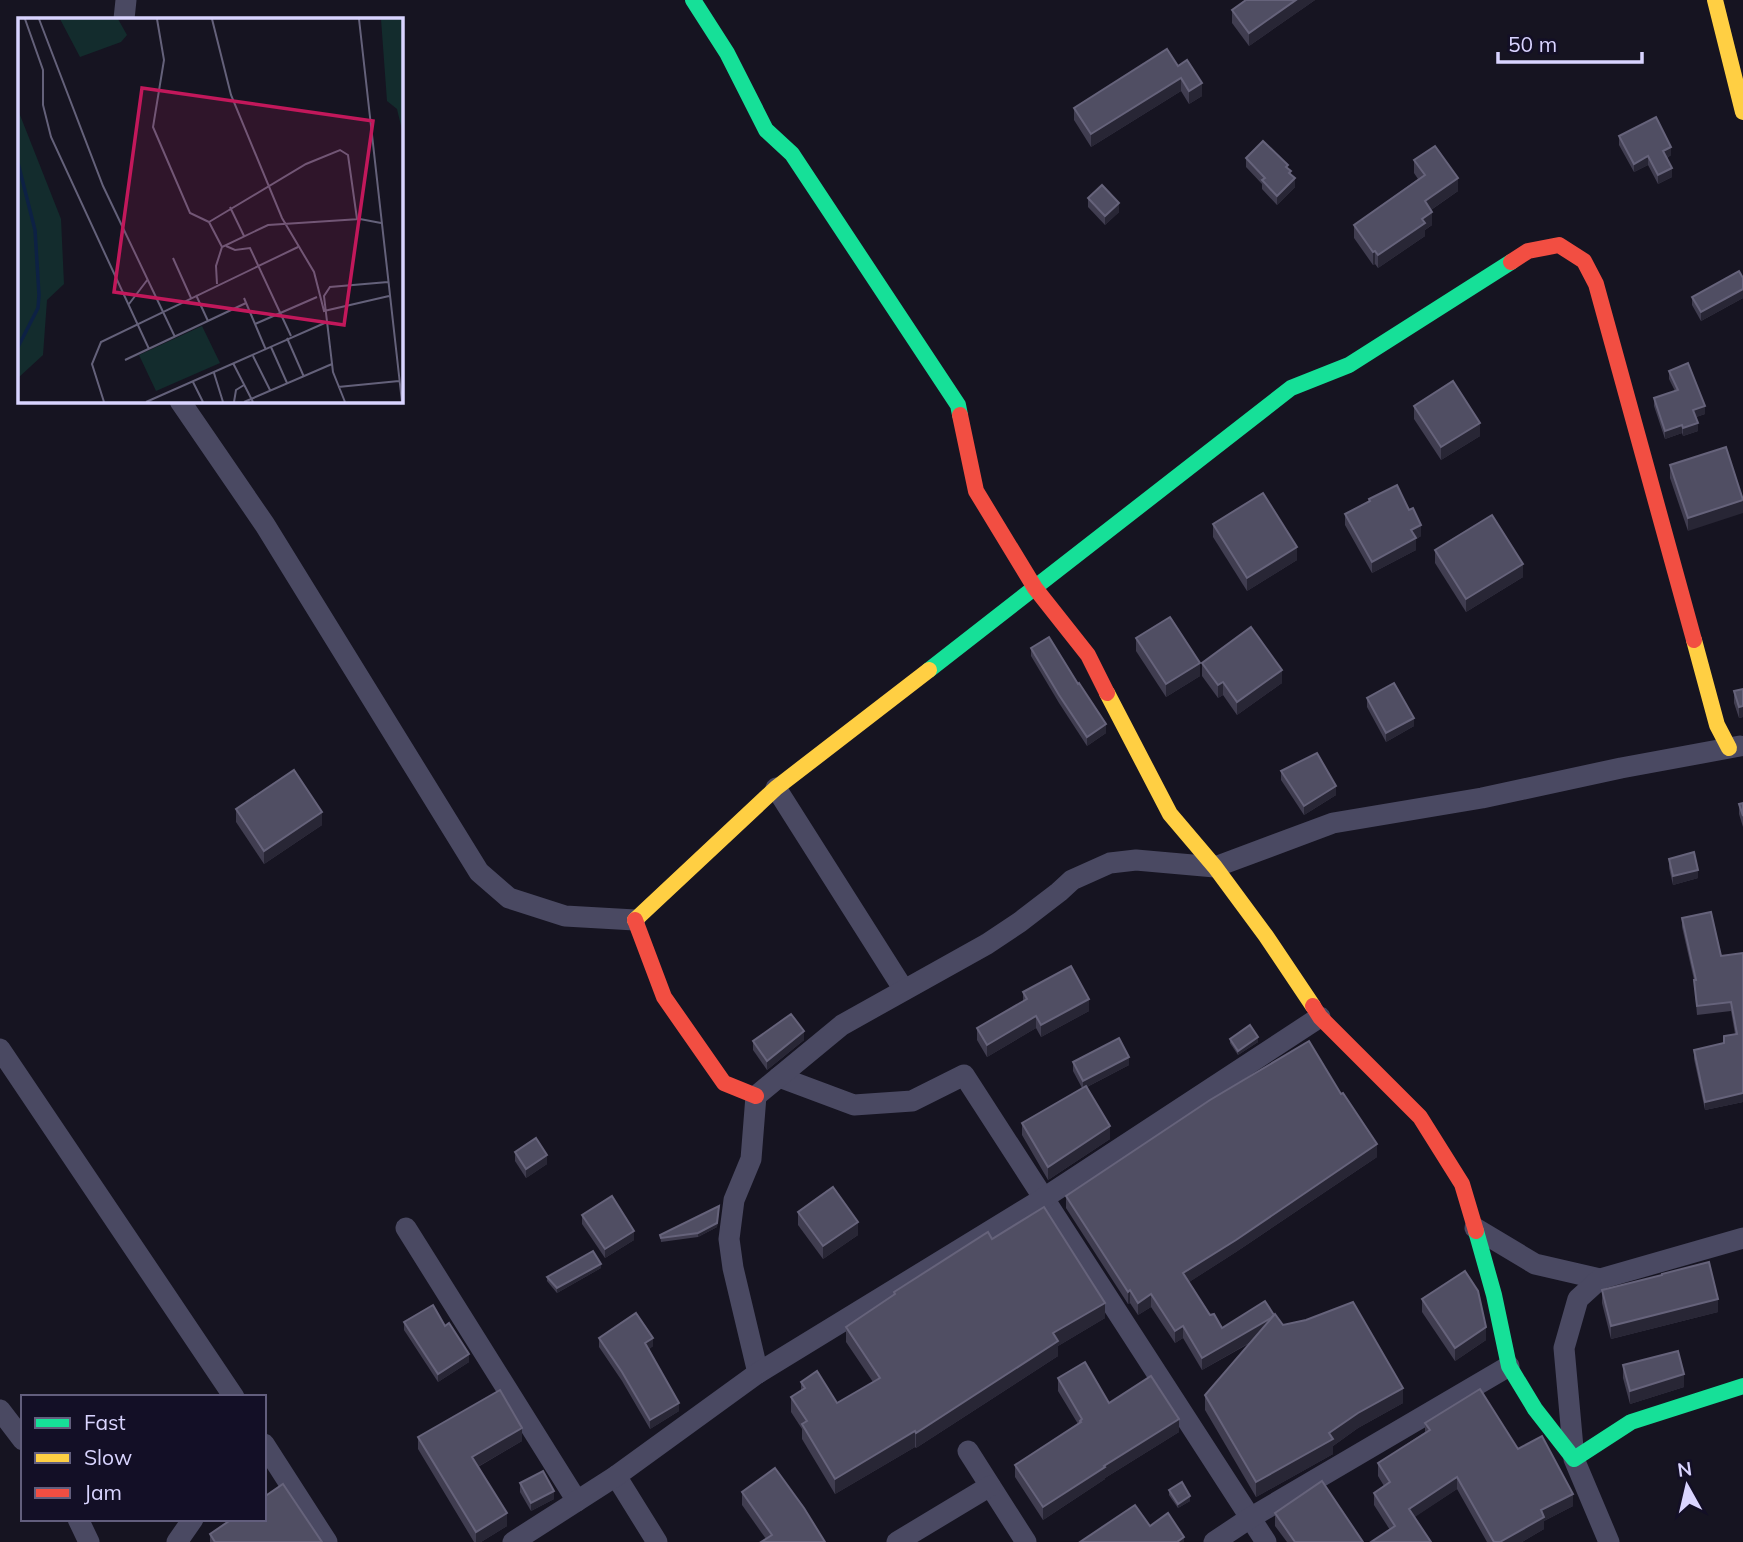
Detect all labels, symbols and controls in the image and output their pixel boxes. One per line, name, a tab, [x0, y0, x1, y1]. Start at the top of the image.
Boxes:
inset map	[18, 18, 402, 402]
scale bar	[1498, 21, 1642, 65]
text: 50 m	[1508, 31, 1557, 57]
legend	[21, 1395, 266, 1521]
text: Fast	[84, 1409, 126, 1435]
text: Slow	[84, 1444, 132, 1470]
north arrow	[1652, 1451, 1722, 1521]
text: N	[1676, 1456, 1693, 1482]
text: Jam	[84, 1479, 122, 1505]

